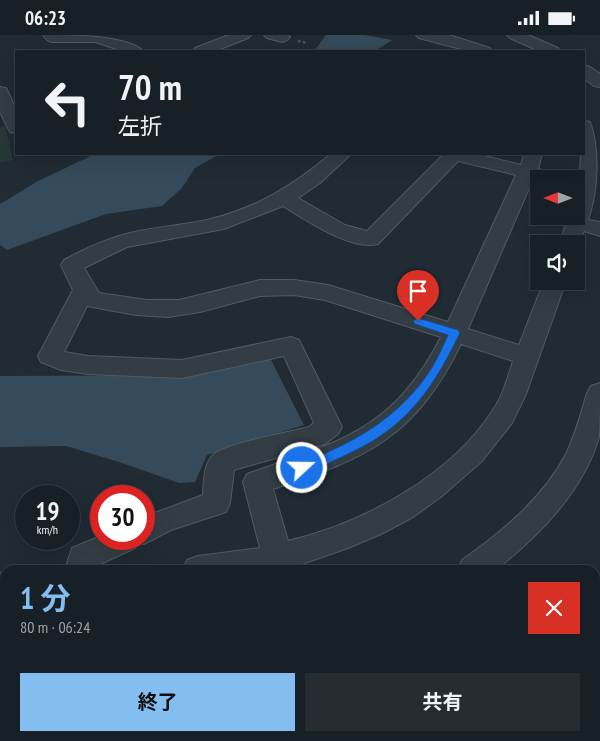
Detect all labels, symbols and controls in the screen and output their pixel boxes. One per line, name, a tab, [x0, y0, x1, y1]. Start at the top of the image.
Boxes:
text: 06:23	[25, 6, 66, 30]
text: 70 m	[118, 64, 182, 110]
icon: left	[35, 70, 100, 135]
text: 左折	[118, 112, 162, 140]
north arrow	[530, 170, 585, 225]
map controls	[530, 170, 585, 290]
button: sound	[530, 235, 585, 290]
pin	[397, 270, 439, 321]
icon: arrive	[404, 277, 432, 305]
position arrow	[275, 441, 327, 493]
speed limit sign: 30	[90, 485, 155, 550]
text: 19	[36, 495, 59, 527]
text: km/h	[37, 522, 58, 537]
text: 1 分	[20, 578, 71, 617]
button: close	[528, 582, 580, 634]
text: 80 m · 06:24	[20, 617, 91, 637]
button: 終了	[20, 673, 295, 731]
button: 共有	[305, 673, 580, 731]

